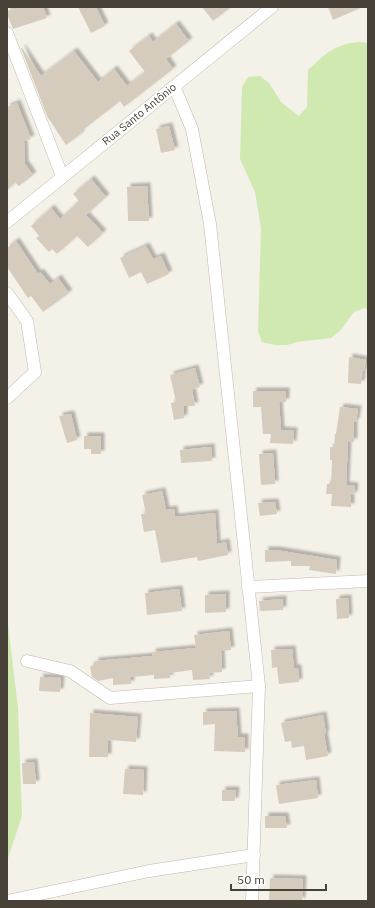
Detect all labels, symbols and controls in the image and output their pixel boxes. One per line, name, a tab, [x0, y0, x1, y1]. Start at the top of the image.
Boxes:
street label: Rua Santo Antônio	[99, 80, 179, 148]
scale bar	[231, 866, 326, 892]
text: 50 m	[237, 872, 265, 887]

